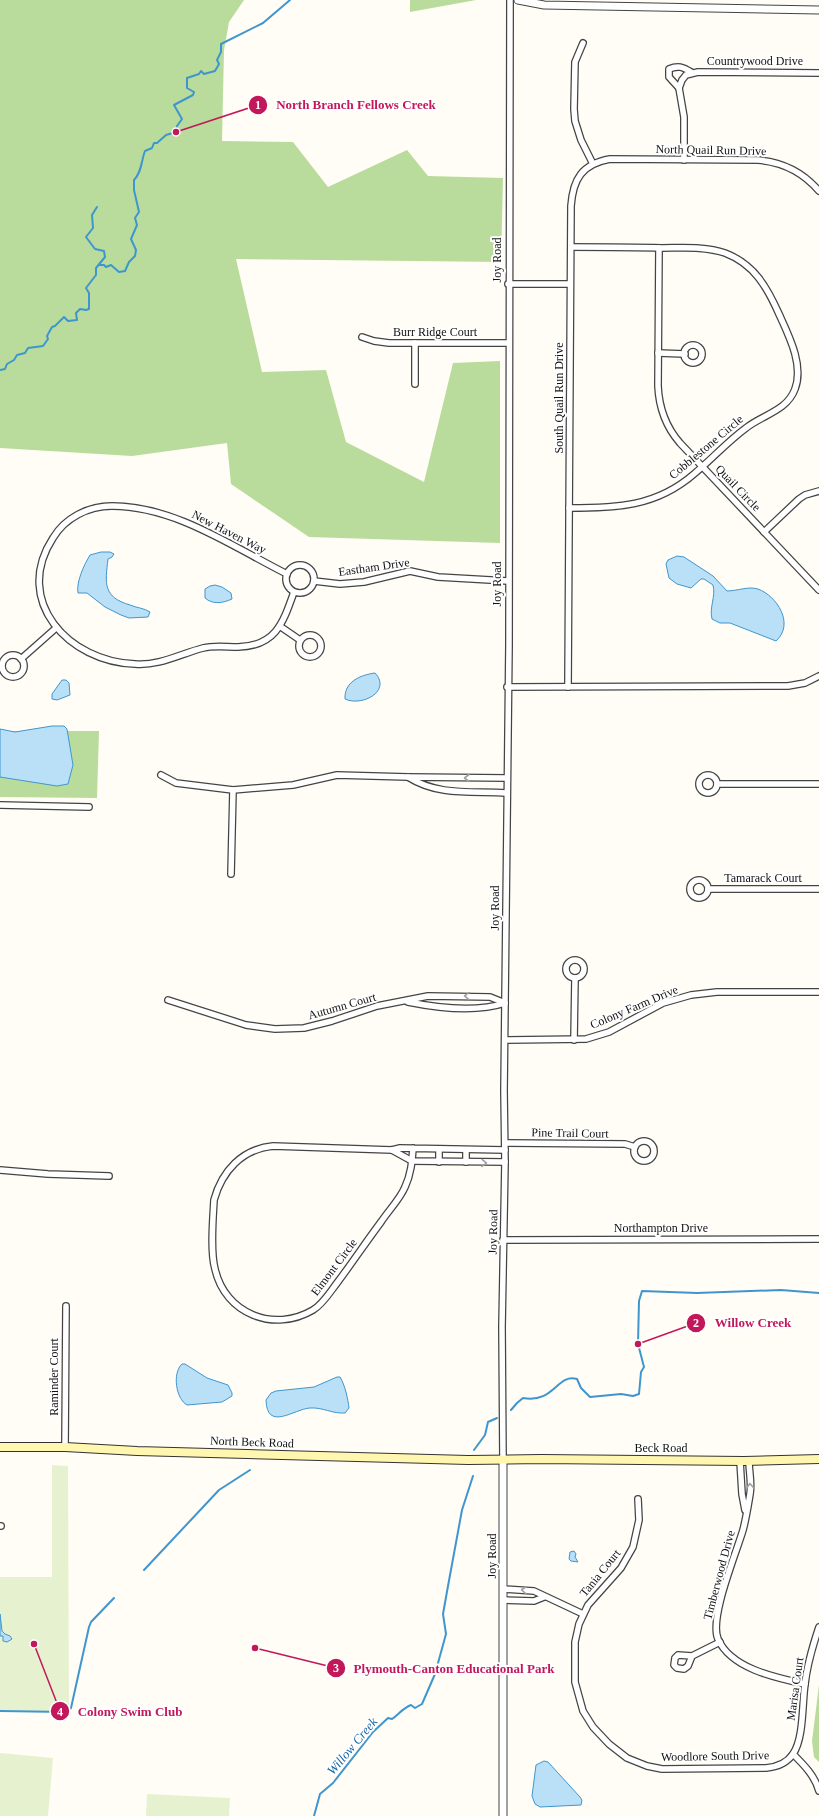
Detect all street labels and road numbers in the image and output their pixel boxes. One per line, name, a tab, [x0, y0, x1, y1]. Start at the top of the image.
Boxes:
street label: Countrywood Drive	[707, 54, 803, 68]
street label: North Quail Run Drive	[655, 142, 767, 158]
street label: Joy Road	[490, 238, 504, 283]
street label: Burr Ridge Court	[393, 325, 478, 339]
street label: South Quail Run Drive	[552, 343, 566, 454]
street label: Cobblestone Circle	[666, 412, 746, 482]
street label: Quail Circle	[712, 462, 764, 514]
street label: New Haven Way	[190, 507, 268, 557]
street label: Eastham Drive	[338, 555, 410, 579]
street label: Joy Road	[490, 562, 504, 607]
street label: Tamarack Court	[724, 871, 802, 885]
street label: Joy Road	[488, 886, 502, 931]
street label: Colony Farm Drive	[588, 982, 680, 1032]
street label: Autumn Court	[307, 989, 378, 1022]
street label: Pine Trail Court	[531, 1125, 609, 1141]
street label: Joy Road	[486, 1209, 500, 1255]
street label: Northampton Drive	[614, 1221, 708, 1235]
street label: Elmont Circle	[308, 1236, 360, 1298]
street label: Raminder Court	[47, 1338, 61, 1416]
street label: North Beck Road	[210, 1434, 294, 1450]
street label: Beck Road	[635, 1441, 688, 1455]
street label: Timberwood Drive	[700, 1529, 738, 1621]
street label: Joy Road	[485, 1534, 499, 1579]
street label: Tania Court	[577, 1546, 624, 1599]
street label: Marisa Court	[784, 1656, 806, 1721]
street label: Woodlore South Drive	[661, 1748, 769, 1764]

